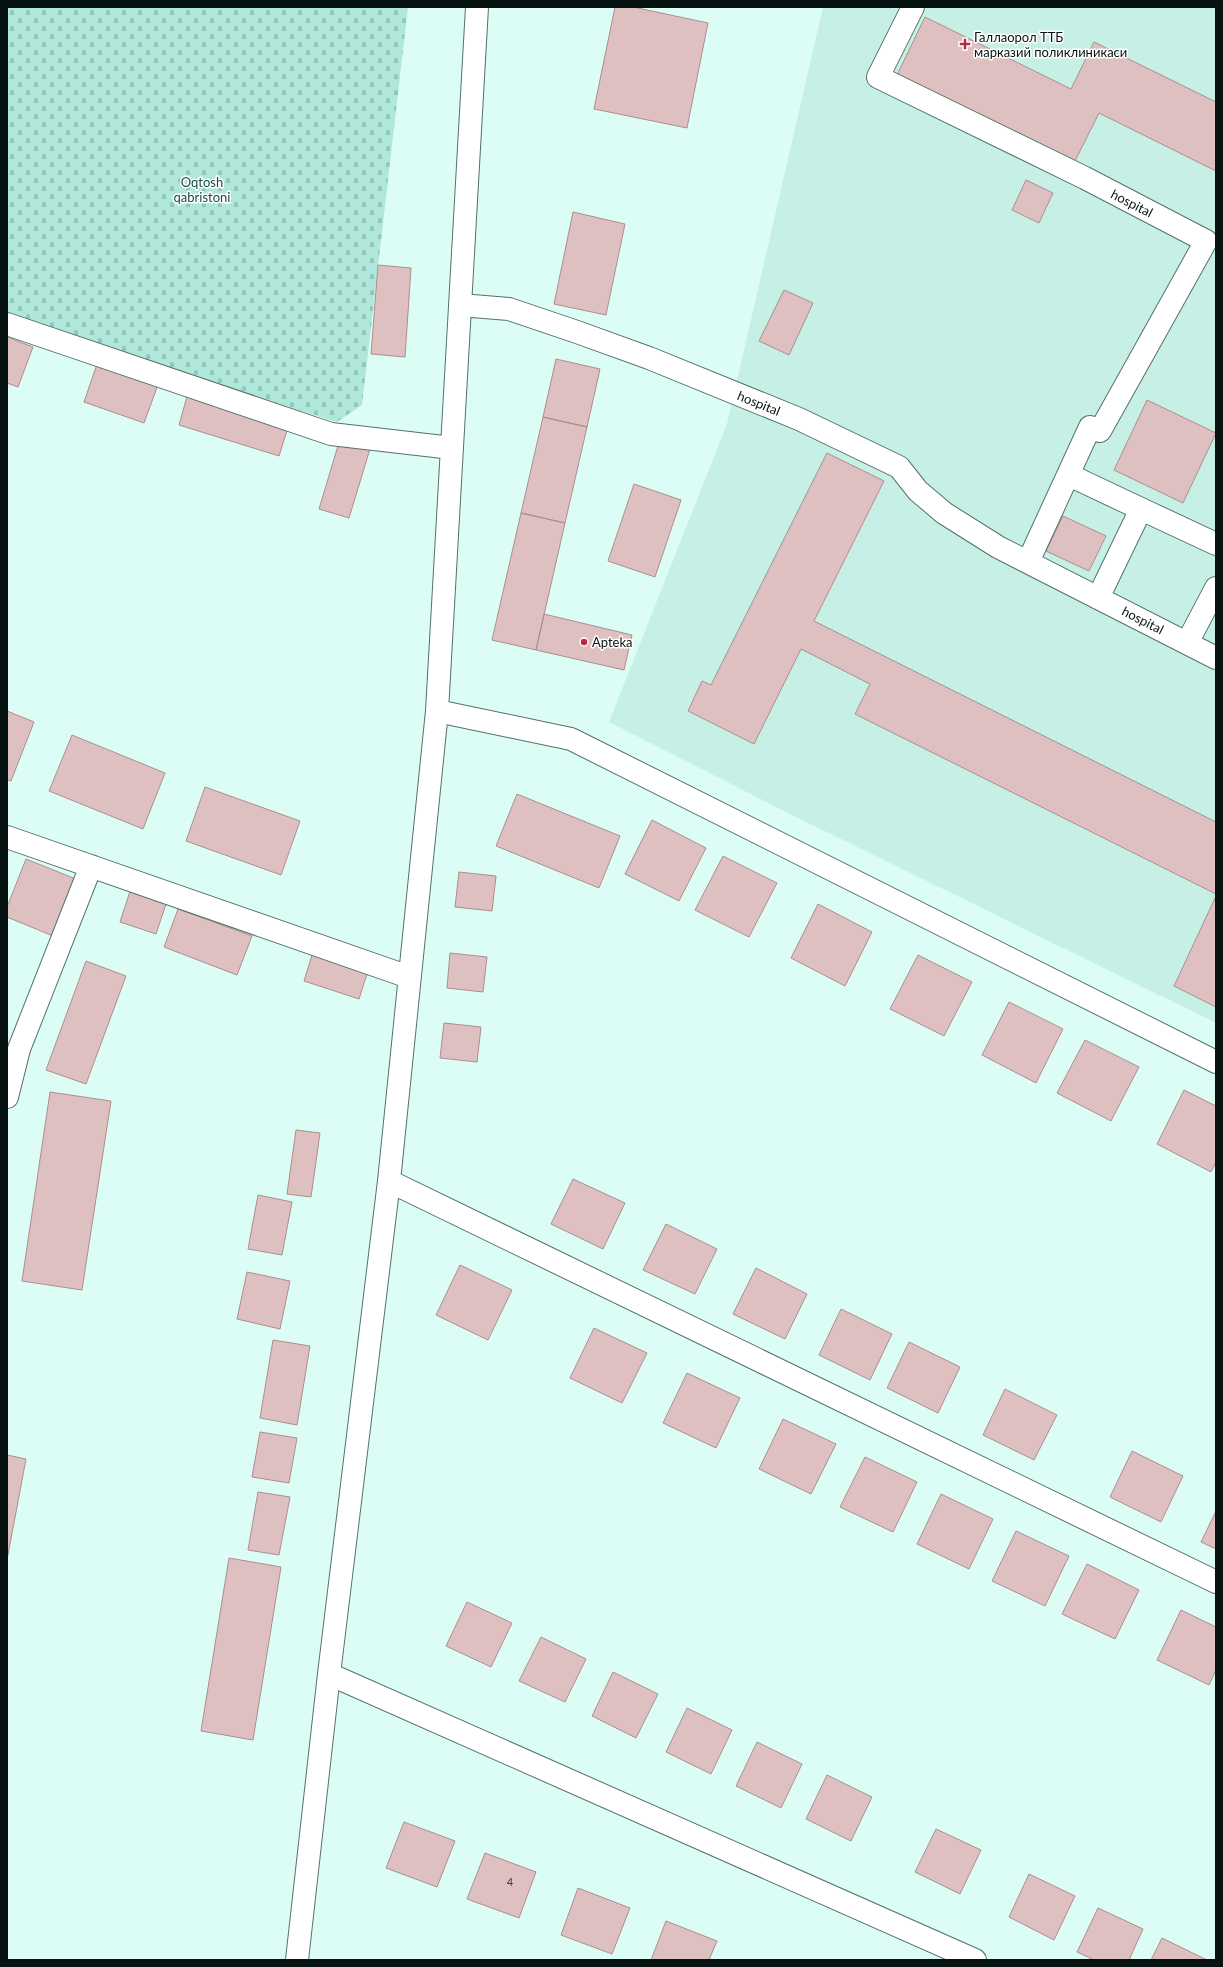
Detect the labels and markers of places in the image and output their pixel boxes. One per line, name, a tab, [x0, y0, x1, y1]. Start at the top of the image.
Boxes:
place label: Галлаорол ТТБ марказий поликлиникаси	[974, 29, 1127, 60]
marker: Галлаорол ТТБ марказий поликлиникаси	[959, 38, 971, 50]
place label: Apteka	[592, 634, 633, 650]
marker: Apteka	[579, 637, 589, 647]

